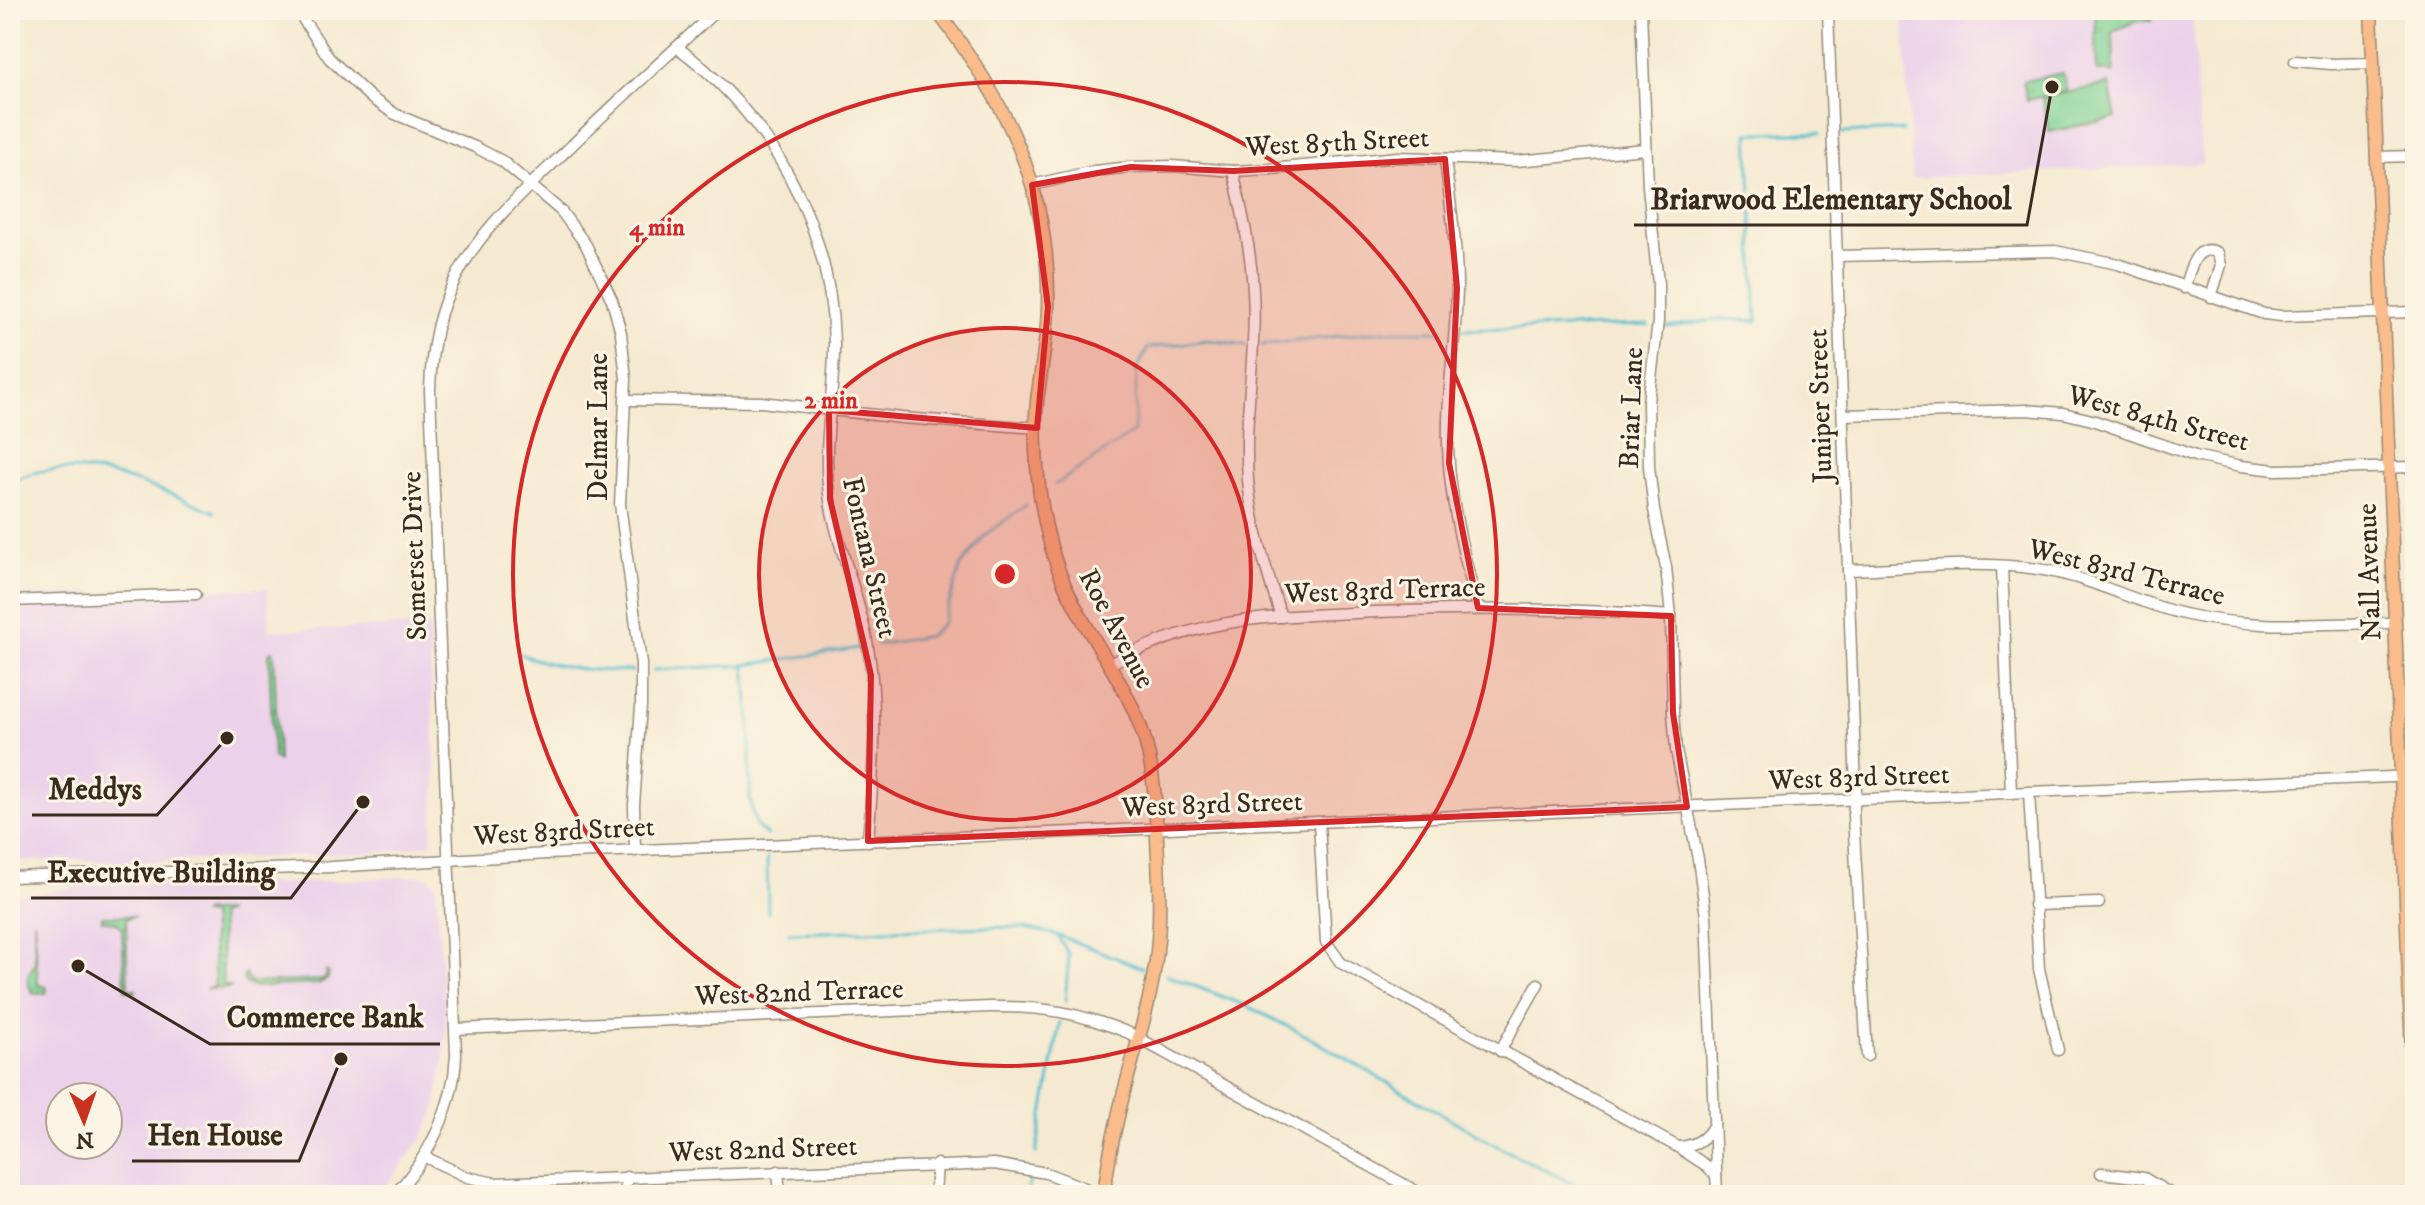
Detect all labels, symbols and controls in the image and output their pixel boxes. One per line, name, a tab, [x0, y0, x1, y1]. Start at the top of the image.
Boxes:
street label: West 85th Street	[1243, 120, 1430, 165]
callout: Briarwood Elementary School	[1634, 171, 2027, 225]
text: Briarwood Elementary School	[1650, 182, 2013, 219]
text: 4 min	[629, 213, 685, 243]
street label: Juniper Street	[1800, 328, 1841, 487]
street label: Briar Lane	[1612, 347, 1651, 469]
street label: Delmar Lane	[581, 353, 616, 501]
street label: West 84th Street	[2063, 377, 2253, 459]
text: 2 min	[804, 386, 858, 416]
street label: Somerset Drive	[394, 471, 435, 641]
street label: Fontana Street	[834, 474, 905, 641]
street label: Nall Avenue	[2350, 502, 2389, 641]
street label: West 83rd Terrace	[2024, 531, 2229, 614]
centre of rings	[991, 560, 1019, 588]
street label: Roe Avenue	[1071, 563, 1163, 695]
street label: West 83rd Terrace	[1283, 569, 1486, 612]
street label: West 83rd Street	[1767, 757, 1950, 798]
callout: Meddys	[32, 761, 157, 815]
text: Meddys	[48, 772, 142, 809]
street label: West 83rd Street	[1120, 784, 1303, 825]
street label: West 83rd Street	[472, 809, 655, 854]
callout: Executive Building	[31, 844, 291, 898]
text: Executive Building	[47, 855, 276, 892]
street label: West 82nd Terrace	[693, 971, 904, 1014]
callout: Commerce Bank	[210, 990, 440, 1044]
text: Commerce Bank	[226, 1000, 425, 1037]
north arrow	[44, 1081, 124, 1161]
callout: Hen House	[132, 1107, 299, 1161]
text: Hen House	[147, 1118, 283, 1155]
text: N	[75, 1126, 94, 1153]
street label: West 82nd Street	[667, 1129, 858, 1170]

